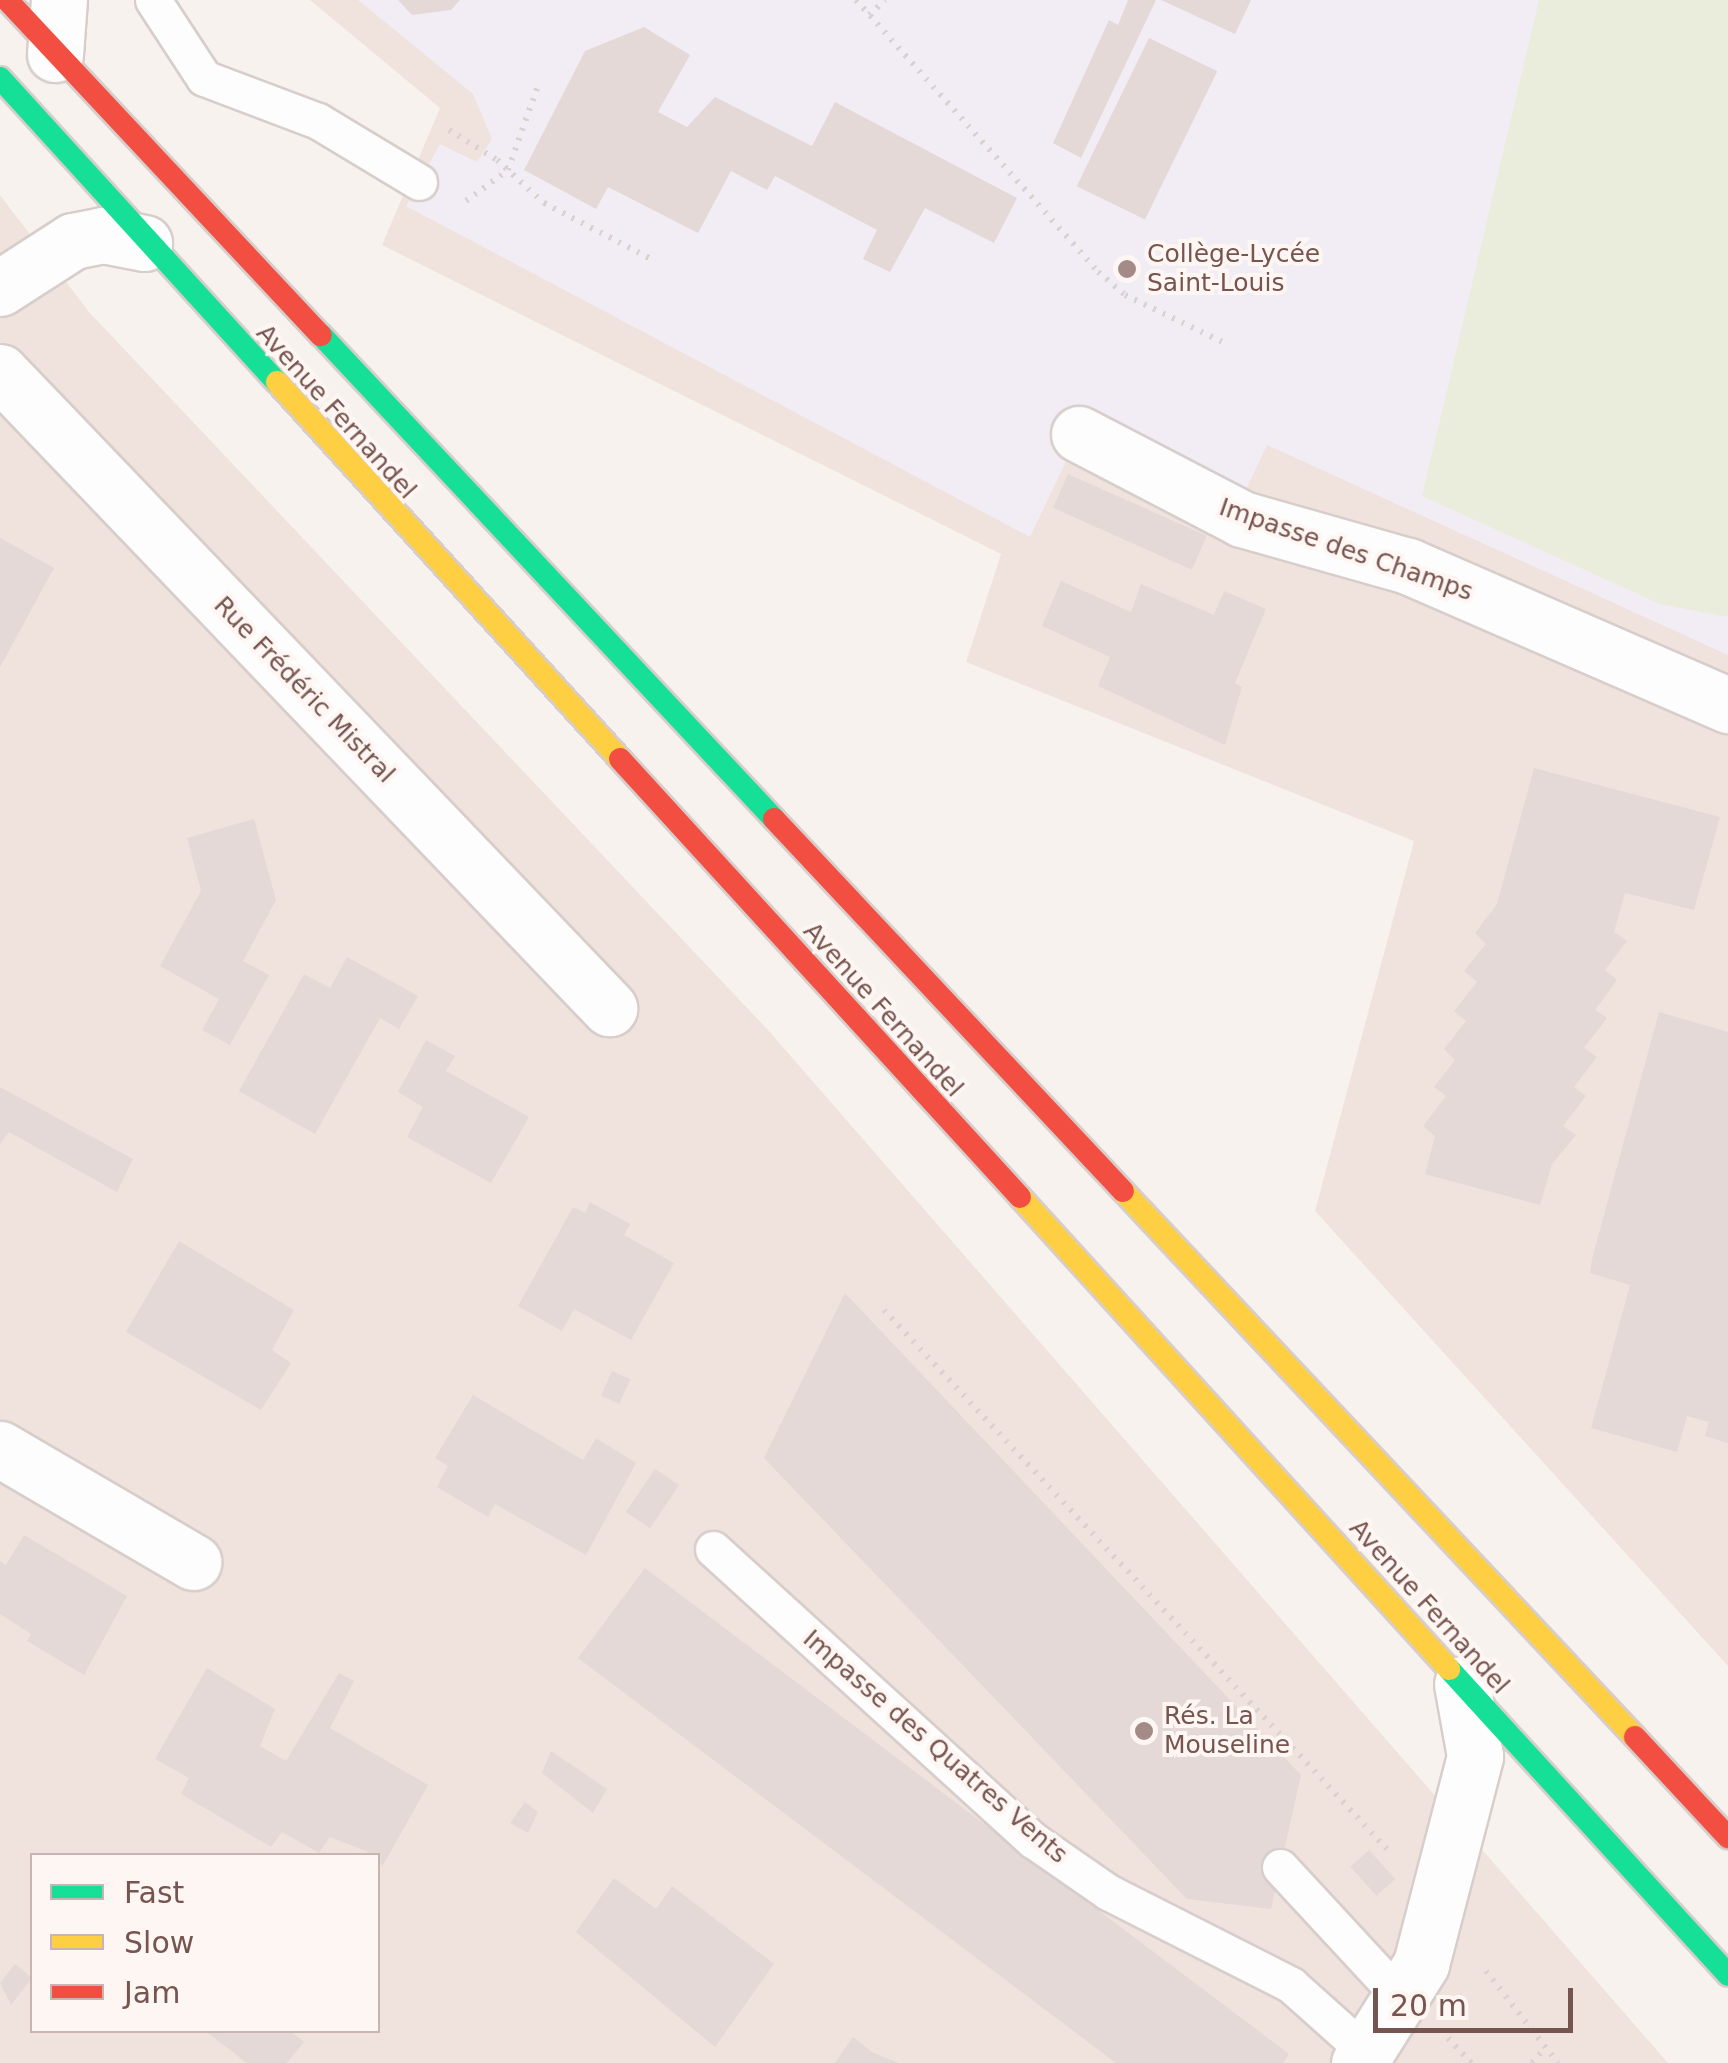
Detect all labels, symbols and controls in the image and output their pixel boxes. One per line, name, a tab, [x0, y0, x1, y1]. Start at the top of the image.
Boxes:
place label: Collège-Lycée Saint-Louis	[1147, 240, 1320, 299]
marker: Collège-Lycée Saint-Louis	[1116, 258, 1138, 280]
street label: Avenue Fernandel	[250, 319, 422, 505]
street label: Impasse des Champs	[1215, 492, 1477, 608]
street label: Rue Frédéric Mistral	[207, 591, 401, 789]
street label: Avenue Fernandel	[797, 917, 969, 1103]
street label: Avenue Fernandel	[1343, 1514, 1515, 1700]
street label: Impasse des Quatres Vents	[797, 1624, 1073, 1870]
place label: Rés. La Mouseline	[1164, 1702, 1290, 1761]
marker: Rés. La Mouseline	[1133, 1720, 1155, 1742]
legend	[30, 1853, 380, 2033]
text: Fast	[124, 1875, 184, 1910]
text: Slow	[124, 1925, 194, 1960]
scale bar	[1378, 1968, 1578, 2030]
text: Jam	[124, 1975, 180, 2010]
text: 20 m	[1390, 1988, 1467, 2023]

